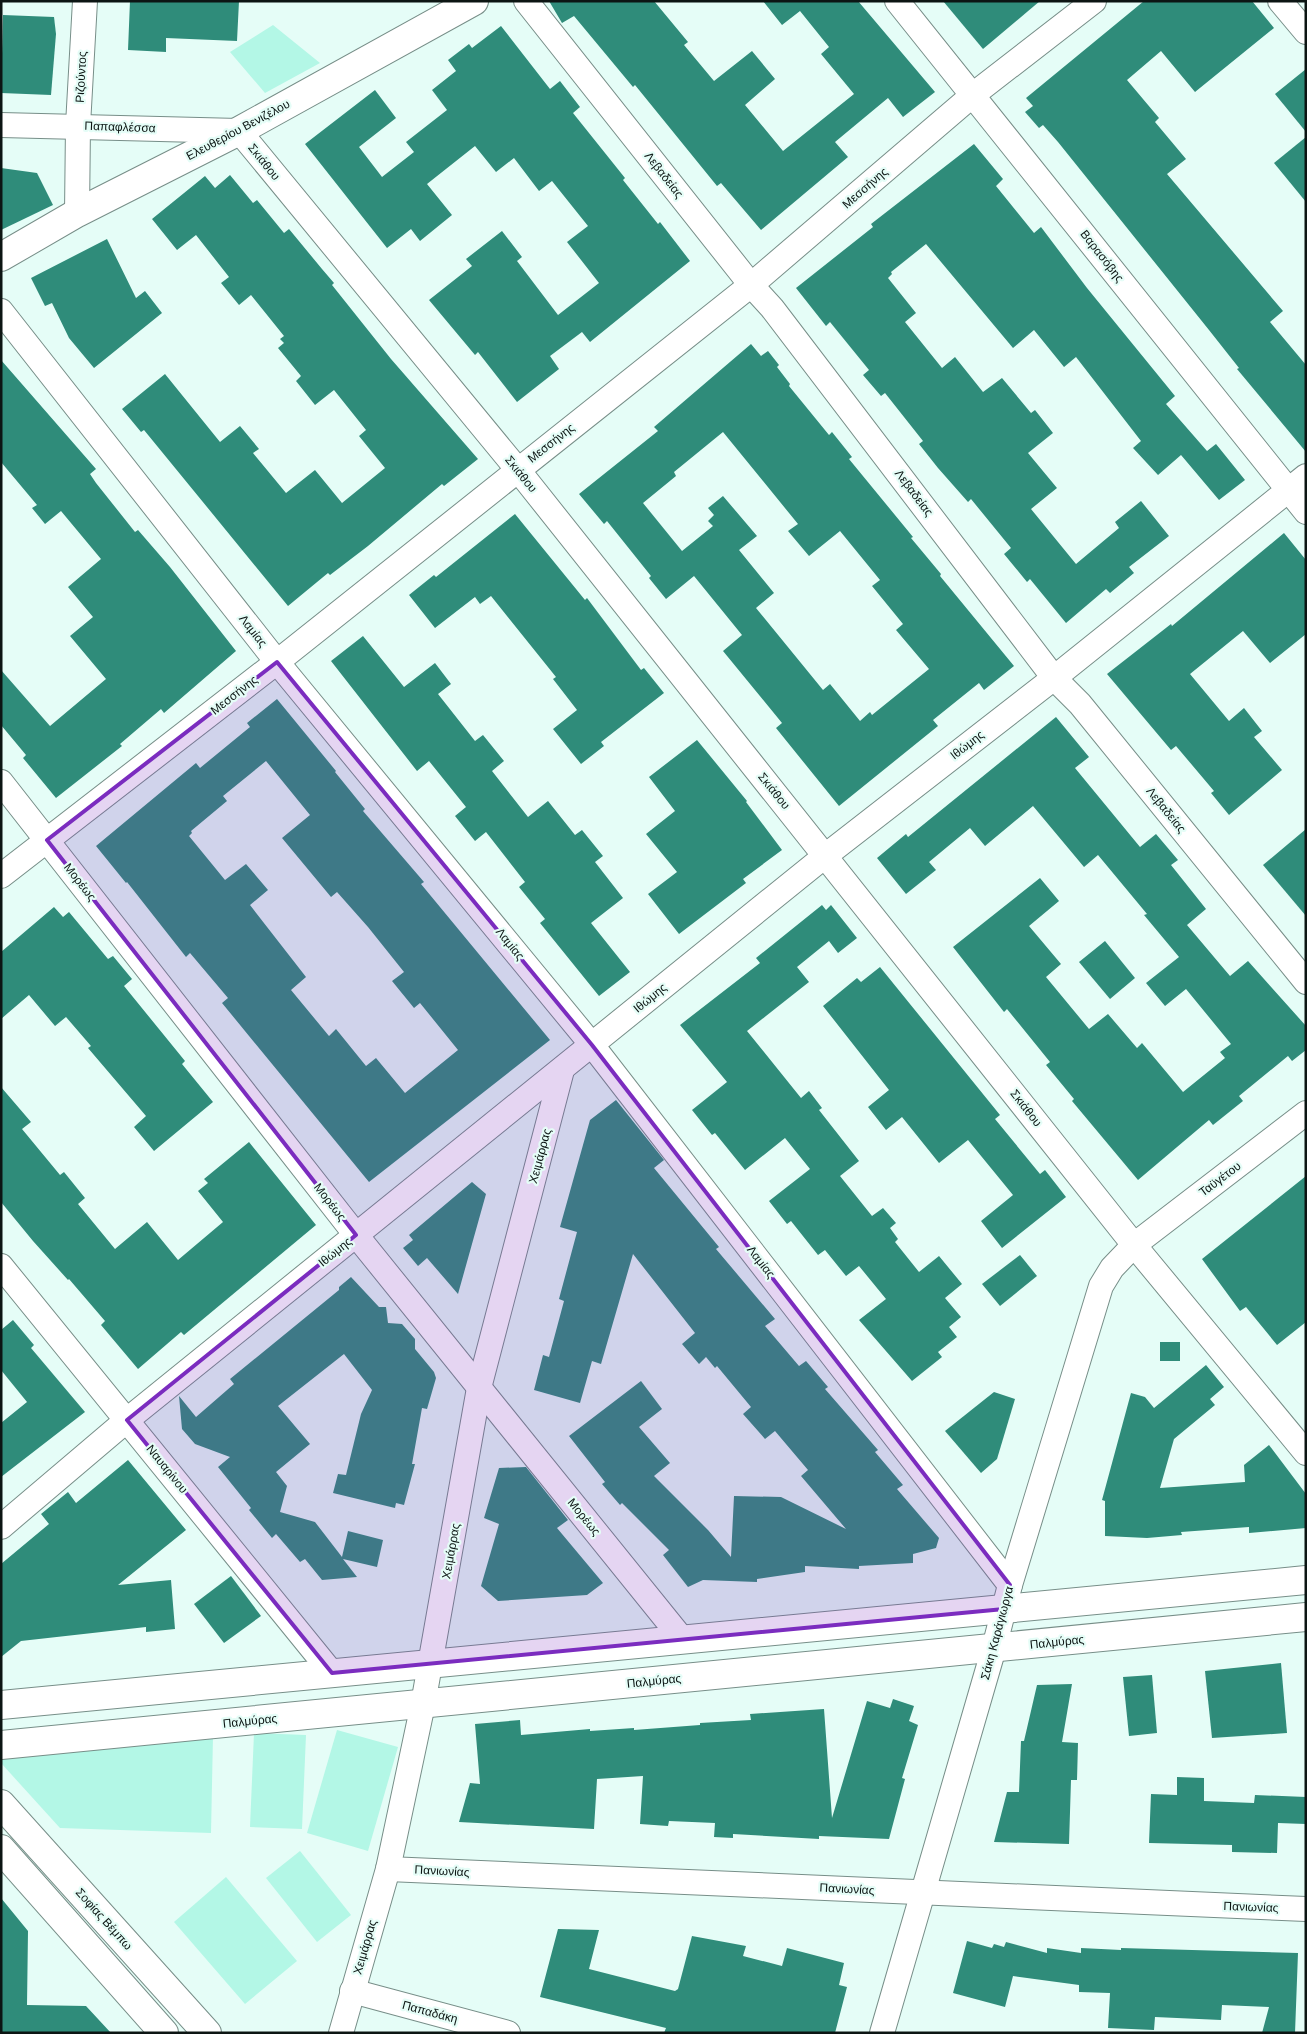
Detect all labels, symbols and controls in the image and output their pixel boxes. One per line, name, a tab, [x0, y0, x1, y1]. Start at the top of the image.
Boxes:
street label: Ριζούντος	[73, 51, 89, 103]
street label: Ελευθερίου Βενιζέλου	[184, 97, 292, 163]
street label: Παπαφλέσσα	[84, 119, 156, 135]
street label: Σκιάθου	[245, 141, 283, 183]
street label: Λεβαδείας	[642, 149, 686, 201]
street label: Μεσσήνης	[840, 164, 891, 211]
street label: Βαρασόβης	[1077, 227, 1127, 285]
street label: Μεσσήνης	[525, 420, 577, 466]
street label: Σκιάθου	[502, 453, 540, 495]
street label: Λεβαδείας	[892, 467, 936, 519]
street label: Λαμίας	[236, 612, 270, 650]
street label: Μεσσήνης	[208, 672, 260, 718]
street label: Ιθώμης	[947, 727, 987, 762]
street label: Σκιάθου	[755, 770, 793, 812]
street label: Λεβαδείας	[1143, 784, 1189, 836]
street label: Μορέως	[61, 860, 99, 904]
street label: Λαμίας	[493, 925, 527, 963]
street label: Ιθώμης	[631, 980, 670, 1016]
street label: Σκιάθου	[1007, 1087, 1045, 1129]
street label: Χειμάρρας	[526, 1127, 554, 1185]
street label: Ταϋγέτου	[1196, 1159, 1244, 1199]
street label: Μορέως	[311, 1180, 349, 1224]
street label: Ιθώμης	[316, 1234, 355, 1270]
street label: Λαμίας	[744, 1243, 778, 1281]
street label: Ναυαρίνου	[143, 1442, 191, 1496]
street label: Μορέως	[565, 1495, 603, 1539]
street label: Χειμάρρας	[439, 1522, 463, 1580]
street label: Σάκη Καράγιωργα	[978, 1585, 1016, 1681]
street label: Παλμύρας	[1029, 1632, 1085, 1652]
street label: Παλμύρας	[626, 1671, 682, 1691]
street label: Παλμύρας	[222, 1711, 278, 1731]
street label: Πανιωνίας	[414, 1863, 470, 1879]
street label: Πανιωνίας	[819, 1881, 875, 1897]
street label: Σοφίας Βέμπω	[73, 1885, 135, 1953]
street label: Πανιωνίας	[1223, 1899, 1279, 1915]
street label: Χειμάρρας	[351, 1918, 380, 1976]
street label: Παπαδάκη	[401, 1998, 459, 2026]

